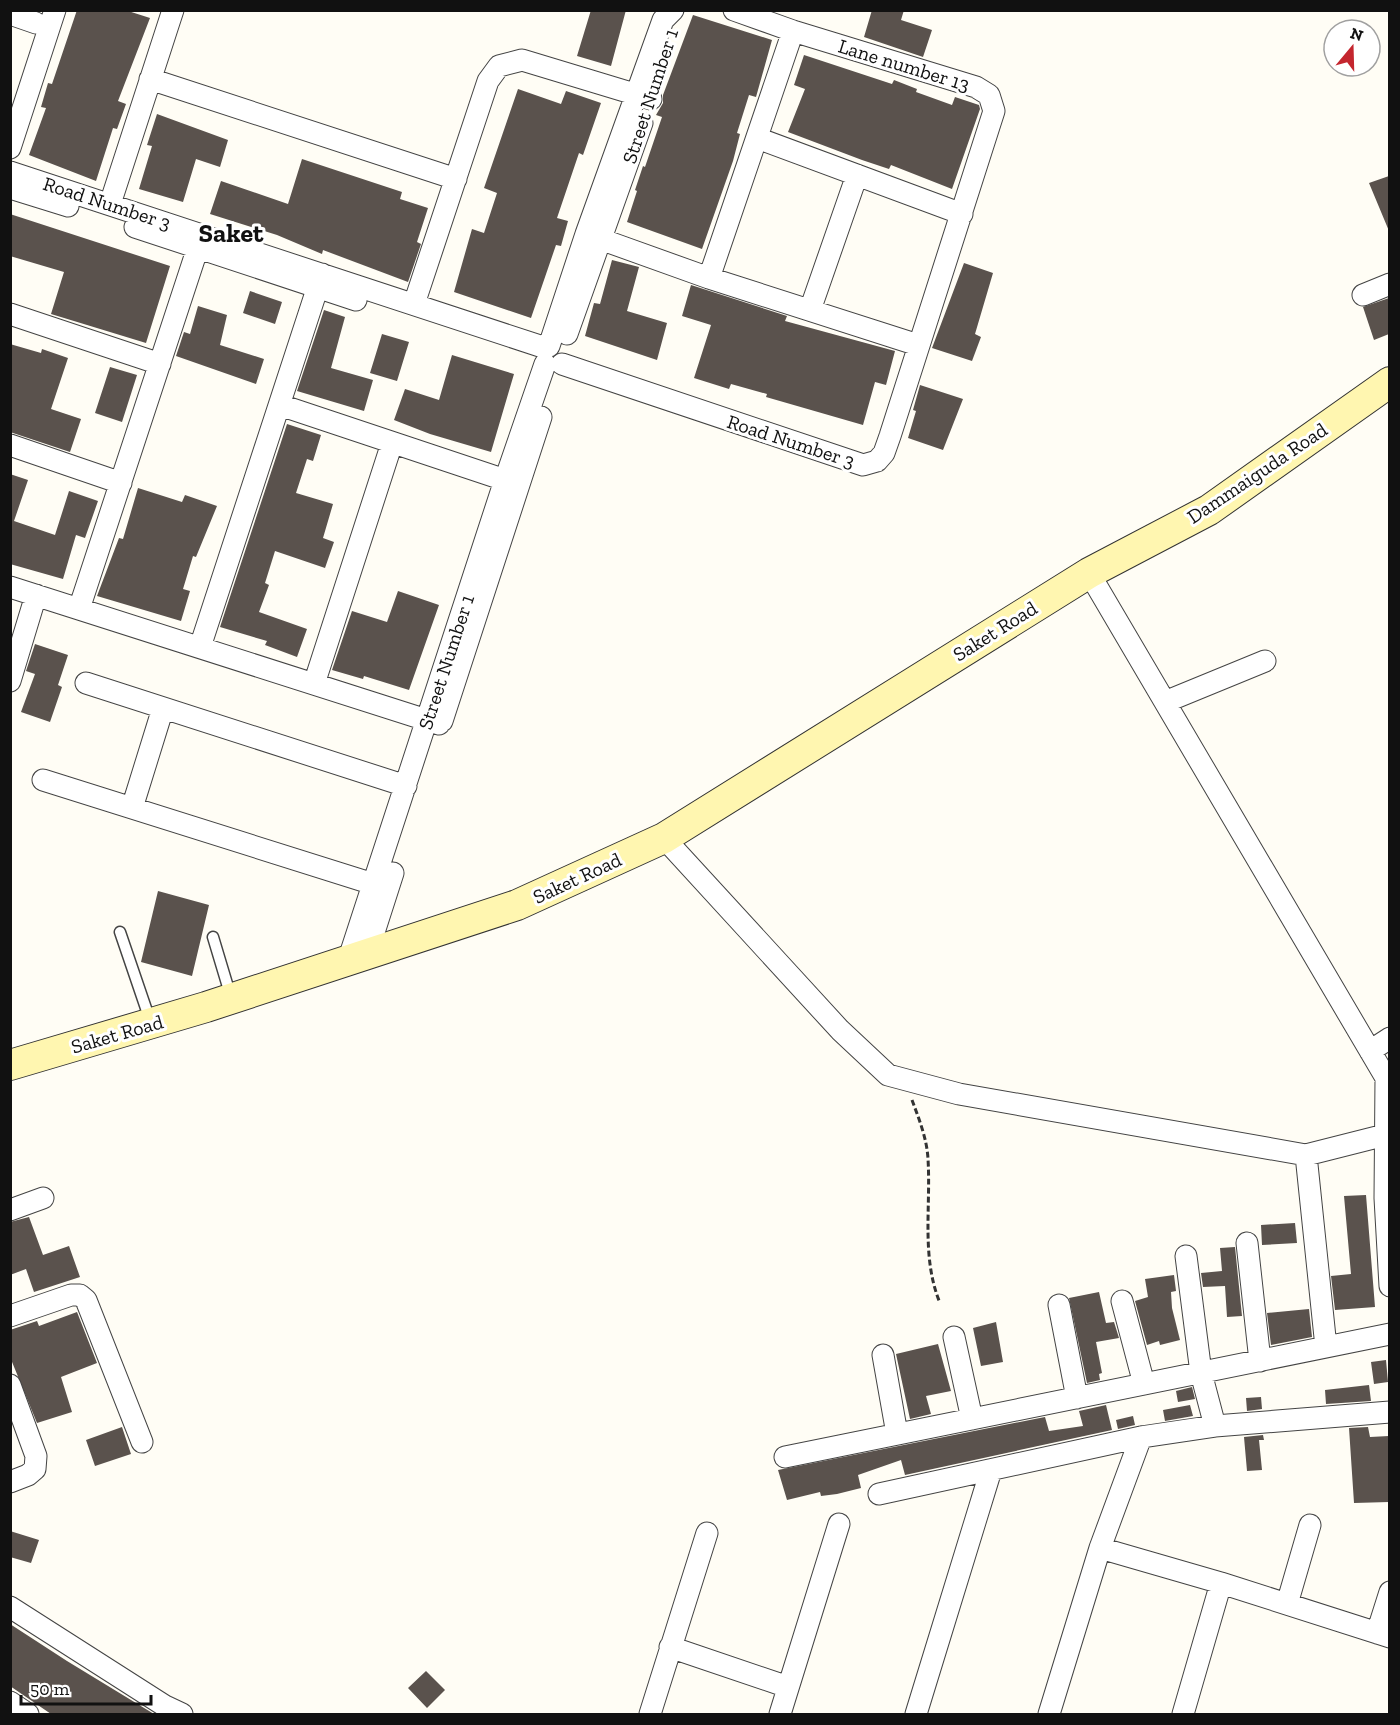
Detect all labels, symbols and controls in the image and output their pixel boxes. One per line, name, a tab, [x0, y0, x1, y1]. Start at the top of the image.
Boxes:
north arrow	[1322, 18, 1382, 78]
text: N	[1348, 23, 1366, 45]
street label: Street Number 1	[617, 25, 683, 167]
street label: Lane number 13	[835, 34, 973, 96]
street label: Road Number 3	[40, 171, 174, 235]
district label: Saket	[199, 217, 264, 249]
street label: Road Number 3	[724, 409, 858, 473]
street label: Dammaiguda Road	[1182, 417, 1332, 529]
street label: Street Number 1	[413, 591, 479, 733]
street label: Saket Road	[948, 596, 1042, 666]
street label: Saket Road	[529, 847, 625, 909]
street label: Saket Road	[68, 1009, 166, 1059]
scale bar	[21, 1668, 152, 1706]
text: 50 m	[30, 1678, 70, 1700]

